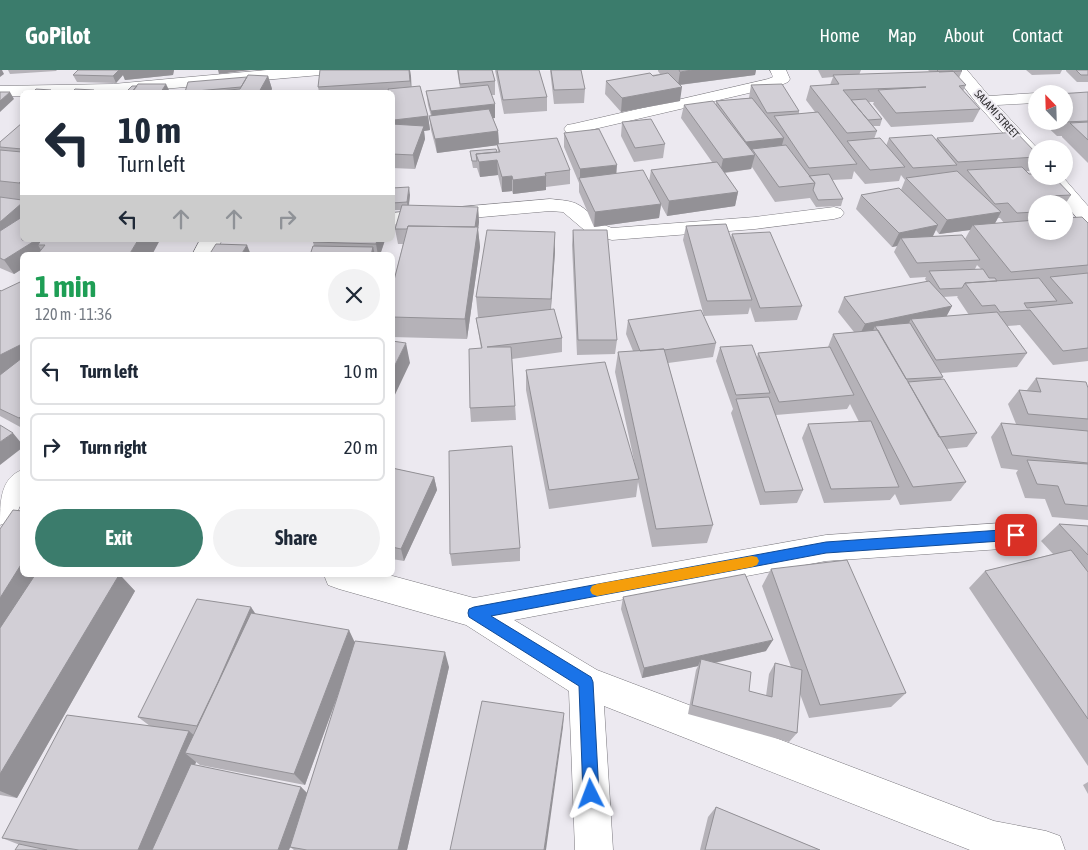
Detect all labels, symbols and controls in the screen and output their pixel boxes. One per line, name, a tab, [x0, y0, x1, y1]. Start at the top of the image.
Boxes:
text: GoPilot	[25, 22, 90, 49]
text: Home	[820, 25, 860, 46]
text: Map	[888, 25, 917, 46]
text: About	[945, 25, 984, 46]
text: Contact	[1012, 25, 1063, 46]
north arrow	[1028, 85, 1072, 130]
map controls	[1028, 85, 1073, 240]
street label: SALAMI STREET	[972, 88, 1022, 141]
icon: left	[35, 110, 100, 175]
text: 10 m	[118, 110, 181, 150]
button: +	[1028, 140, 1073, 185]
text: Turn left	[118, 151, 185, 177]
button: −	[1028, 195, 1073, 240]
icon: left	[114, 205, 142, 233]
icon: ahead	[167, 205, 195, 233]
icon: ahead	[220, 205, 248, 233]
icon: right	[273, 205, 301, 233]
text: 1 min	[35, 269, 96, 303]
button: close	[328, 269, 380, 321]
text: 120 m · 11:36	[35, 305, 112, 323]
icon: left	[37, 357, 65, 385]
text: Turn left	[80, 360, 138, 382]
text: 10 m	[344, 360, 378, 382]
icon: right	[37, 433, 65, 461]
text: Turn right	[80, 436, 147, 458]
text: 20 m	[344, 436, 378, 458]
button: Exit	[35, 509, 203, 567]
button: Share	[213, 509, 380, 567]
pin	[995, 514, 1037, 556]
icon: arrive	[1002, 521, 1030, 549]
position arrow	[564, 767, 616, 819]

